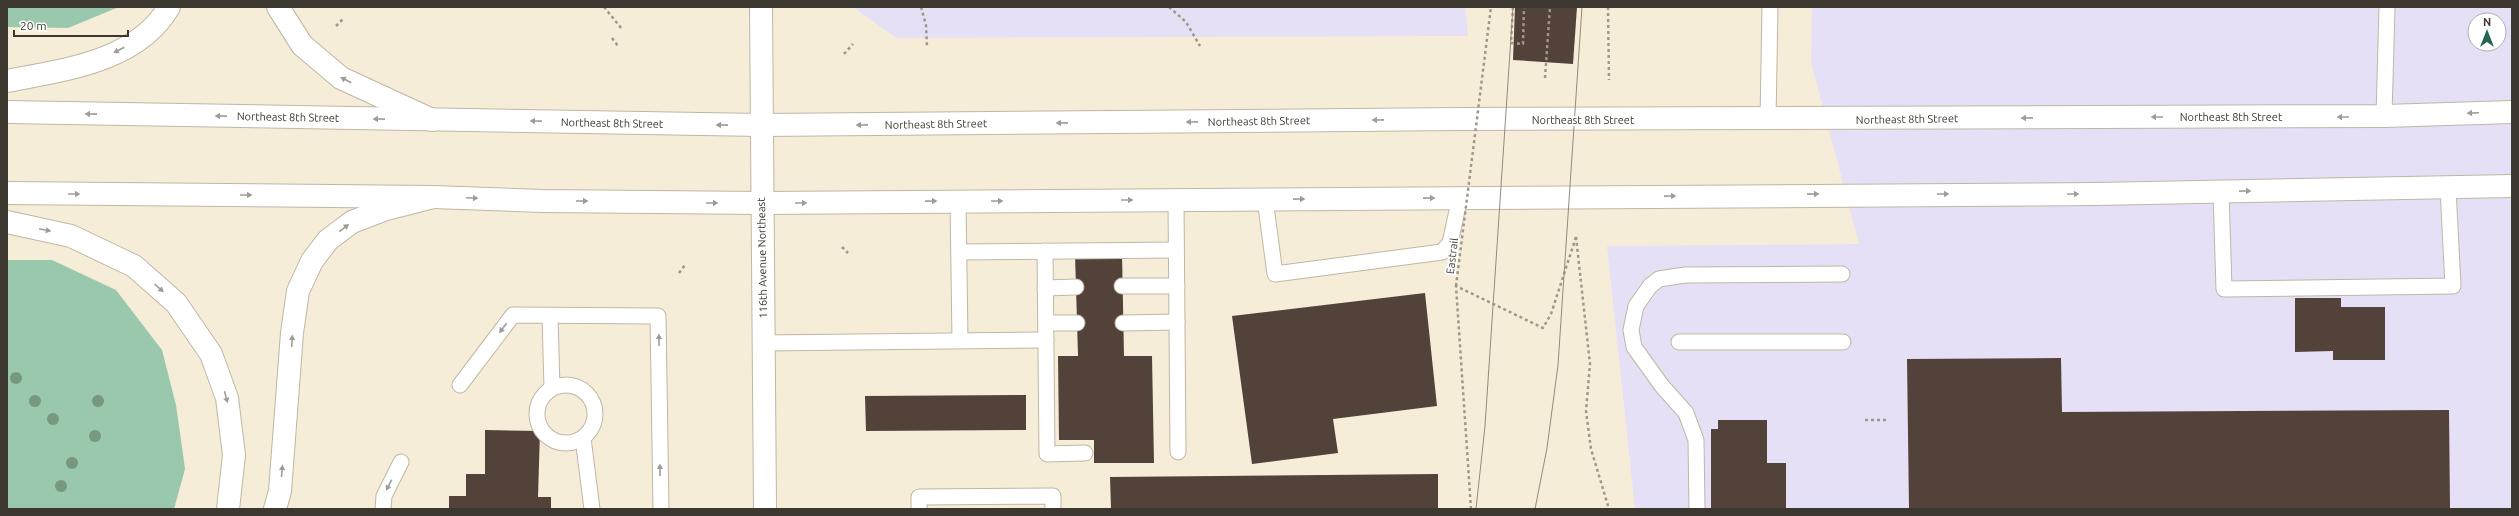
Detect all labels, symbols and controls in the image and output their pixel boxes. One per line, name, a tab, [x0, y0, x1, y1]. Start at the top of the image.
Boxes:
scale bar	[14, 12, 128, 38]
north arrow	[2467, 12, 2507, 52]
text: N	[2483, 16, 2491, 28]
text: 20 m	[20, 19, 47, 32]
one-way arrow	[113, 46, 125, 53]
one-way arrow	[340, 77, 352, 83]
street label: Northeast 8th Street	[237, 110, 340, 124]
one-way arrow	[2467, 110, 2479, 117]
one-way arrow	[84, 111, 97, 117]
street label: Northeast 8th Street	[2180, 111, 2283, 123]
street label: Northeast 8th Street	[1856, 112, 1959, 126]
one-way arrow	[214, 113, 227, 119]
one-way arrow	[2337, 113, 2349, 120]
street label: Northeast 8th Street	[1208, 114, 1311, 128]
street label: Northeast 8th Street	[1532, 114, 1635, 126]
one-way arrow	[2150, 114, 2163, 120]
one-way arrow	[2020, 115, 2033, 121]
one-way arrow	[372, 116, 385, 122]
street label: Northeast 8th Street	[561, 116, 664, 130]
street label: Northeast 8th Street	[885, 117, 988, 131]
one-way arrow	[1371, 117, 1384, 123]
one-way arrow	[530, 118, 542, 125]
one-way arrow	[1185, 119, 1198, 125]
one-way arrow	[1055, 120, 1068, 126]
one-way arrow	[715, 122, 728, 128]
one-way arrow	[855, 122, 868, 128]
one-way arrow	[2239, 188, 2252, 194]
one-way arrow	[68, 191, 81, 197]
one-way arrow	[1807, 191, 1820, 197]
one-way arrow	[1937, 191, 1950, 197]
one-way arrow	[2067, 191, 2080, 197]
one-way arrow	[240, 192, 253, 198]
one-way arrow	[1664, 193, 1677, 199]
one-way arrow	[1423, 194, 1435, 201]
one-way arrow	[466, 195, 479, 201]
one-way arrow	[1293, 196, 1306, 202]
street label: 116th Avenue Northeast	[755, 197, 769, 319]
one-way arrow	[1121, 197, 1134, 203]
one-way arrow	[576, 198, 589, 204]
one-way arrow	[925, 198, 938, 204]
one-way arrow	[991, 198, 1004, 204]
one-way arrow	[706, 199, 718, 206]
one-way arrow	[795, 200, 808, 206]
one-way arrow	[338, 224, 349, 233]
one-way arrow	[39, 228, 51, 234]
street label: Eastrail	[1444, 237, 1460, 275]
one-way arrow	[154, 284, 165, 293]
one-way arrow	[499, 323, 507, 334]
one-way arrow	[656, 333, 662, 346]
one-way arrow	[288, 335, 295, 347]
one-way arrow	[223, 392, 229, 404]
one-way arrow	[657, 463, 663, 476]
one-way arrow	[279, 465, 286, 477]
one-way arrow	[386, 479, 392, 491]

